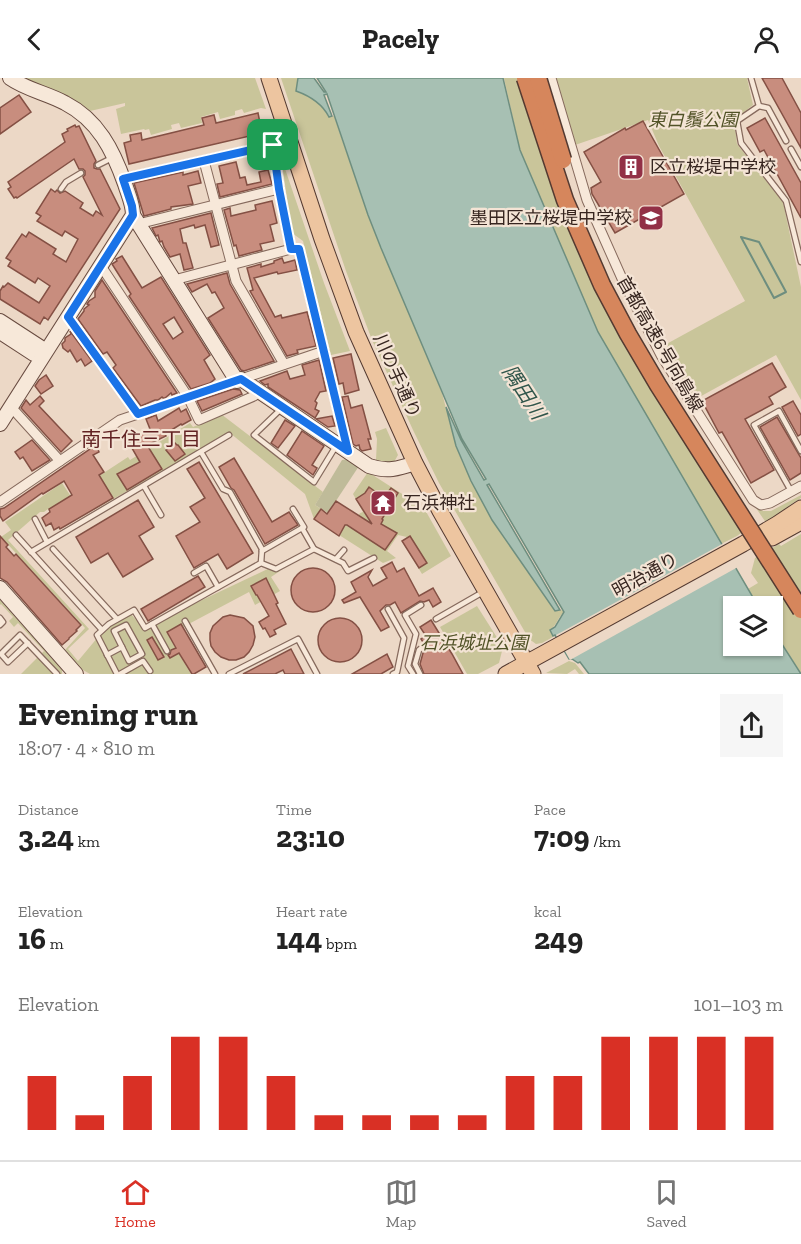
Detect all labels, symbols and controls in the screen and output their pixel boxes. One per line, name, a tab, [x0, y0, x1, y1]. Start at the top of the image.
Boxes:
icon: back	[18, 23, 51, 56]
text: Pacely	[362, 23, 439, 55]
icon: person	[750, 23, 783, 56]
park label: 東白鬚公園	[648, 109, 741, 131]
pin	[247, 119, 298, 170]
icon: arrive	[256, 128, 289, 161]
building icon: 区立桜堤中学校	[616, 152, 646, 182]
place label: 区立桜堤中学校	[650, 156, 776, 178]
school or university icon: 墨田区立桜堤中学校	[636, 203, 666, 233]
place label: 墨田区立桜堤中学校	[470, 207, 632, 229]
street label: 首都高速6号向島線	[612, 272, 708, 416]
street label: 川の手通り	[369, 330, 425, 422]
water label: 隅田川	[498, 360, 551, 425]
district label: 南千住三丁目	[81, 427, 201, 451]
temple icon: 石浜神社	[368, 488, 398, 518]
place label: 石浜神社	[403, 492, 475, 514]
street label: 明治通り	[608, 548, 682, 602]
map controls	[723, 596, 783, 656]
button: layers	[723, 596, 783, 656]
park label: 石浜城址公園	[420, 632, 531, 654]
text: Evening run	[18, 694, 198, 733]
button: share	[720, 694, 783, 757]
text: 18:07 · 4 × 810 m	[18, 736, 155, 760]
text: Distance	[18, 800, 79, 819]
text: Time	[276, 800, 312, 819]
text: Pace	[534, 800, 566, 819]
text: 3.24	[18, 819, 74, 855]
text: 23:10	[276, 819, 345, 855]
text: 7:09	[534, 819, 590, 855]
text: km	[74, 832, 100, 851]
text: /km	[590, 832, 621, 851]
text: Elevation	[18, 902, 83, 921]
text: Heart rate	[276, 902, 347, 921]
text: kcal	[534, 902, 561, 921]
text: 16	[18, 921, 46, 957]
text: 144	[276, 921, 322, 957]
text: 249	[534, 921, 583, 957]
text: m	[46, 934, 64, 953]
text: bpm	[322, 934, 357, 953]
text: Elevation	[18, 992, 99, 1016]
text: 101–103 m	[693, 992, 783, 1016]
tab: Home	[114, 1176, 156, 1231]
tab: Map	[385, 1176, 418, 1231]
tab: Saved	[646, 1176, 687, 1231]

